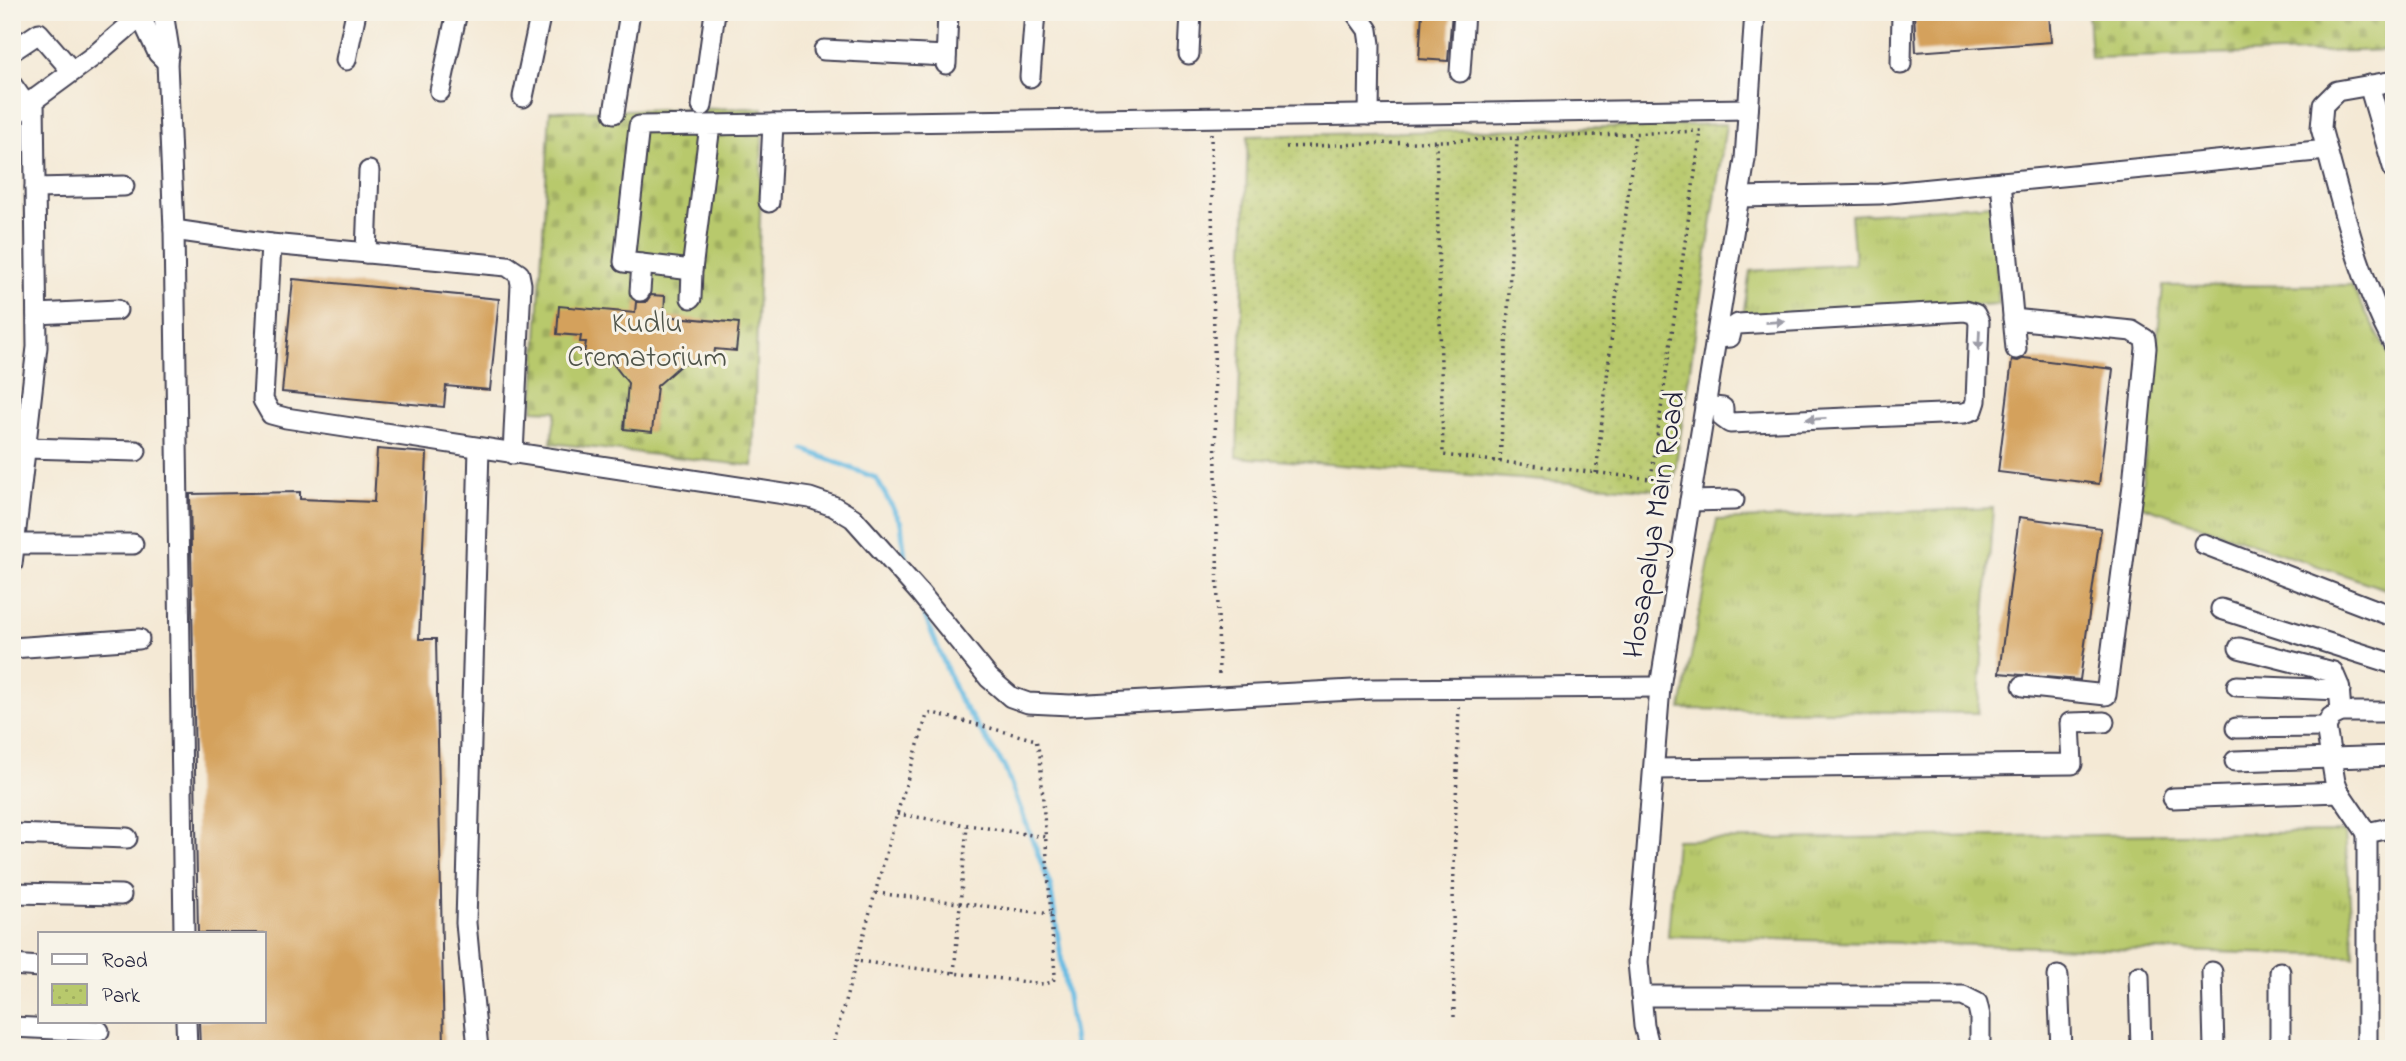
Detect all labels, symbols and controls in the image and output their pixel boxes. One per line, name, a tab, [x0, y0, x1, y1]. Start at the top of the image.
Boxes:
park label: Kudlu Crematorium	[567, 303, 727, 381]
one-way arrow	[1764, 317, 1786, 328]
one-way arrow	[1973, 329, 1984, 351]
street label: Hosapalya Main Road	[1613, 388, 1699, 662]
one-way arrow	[1805, 414, 1827, 425]
legend	[38, 932, 266, 1023]
text: Road	[102, 947, 148, 977]
text: Park	[102, 982, 141, 1012]

